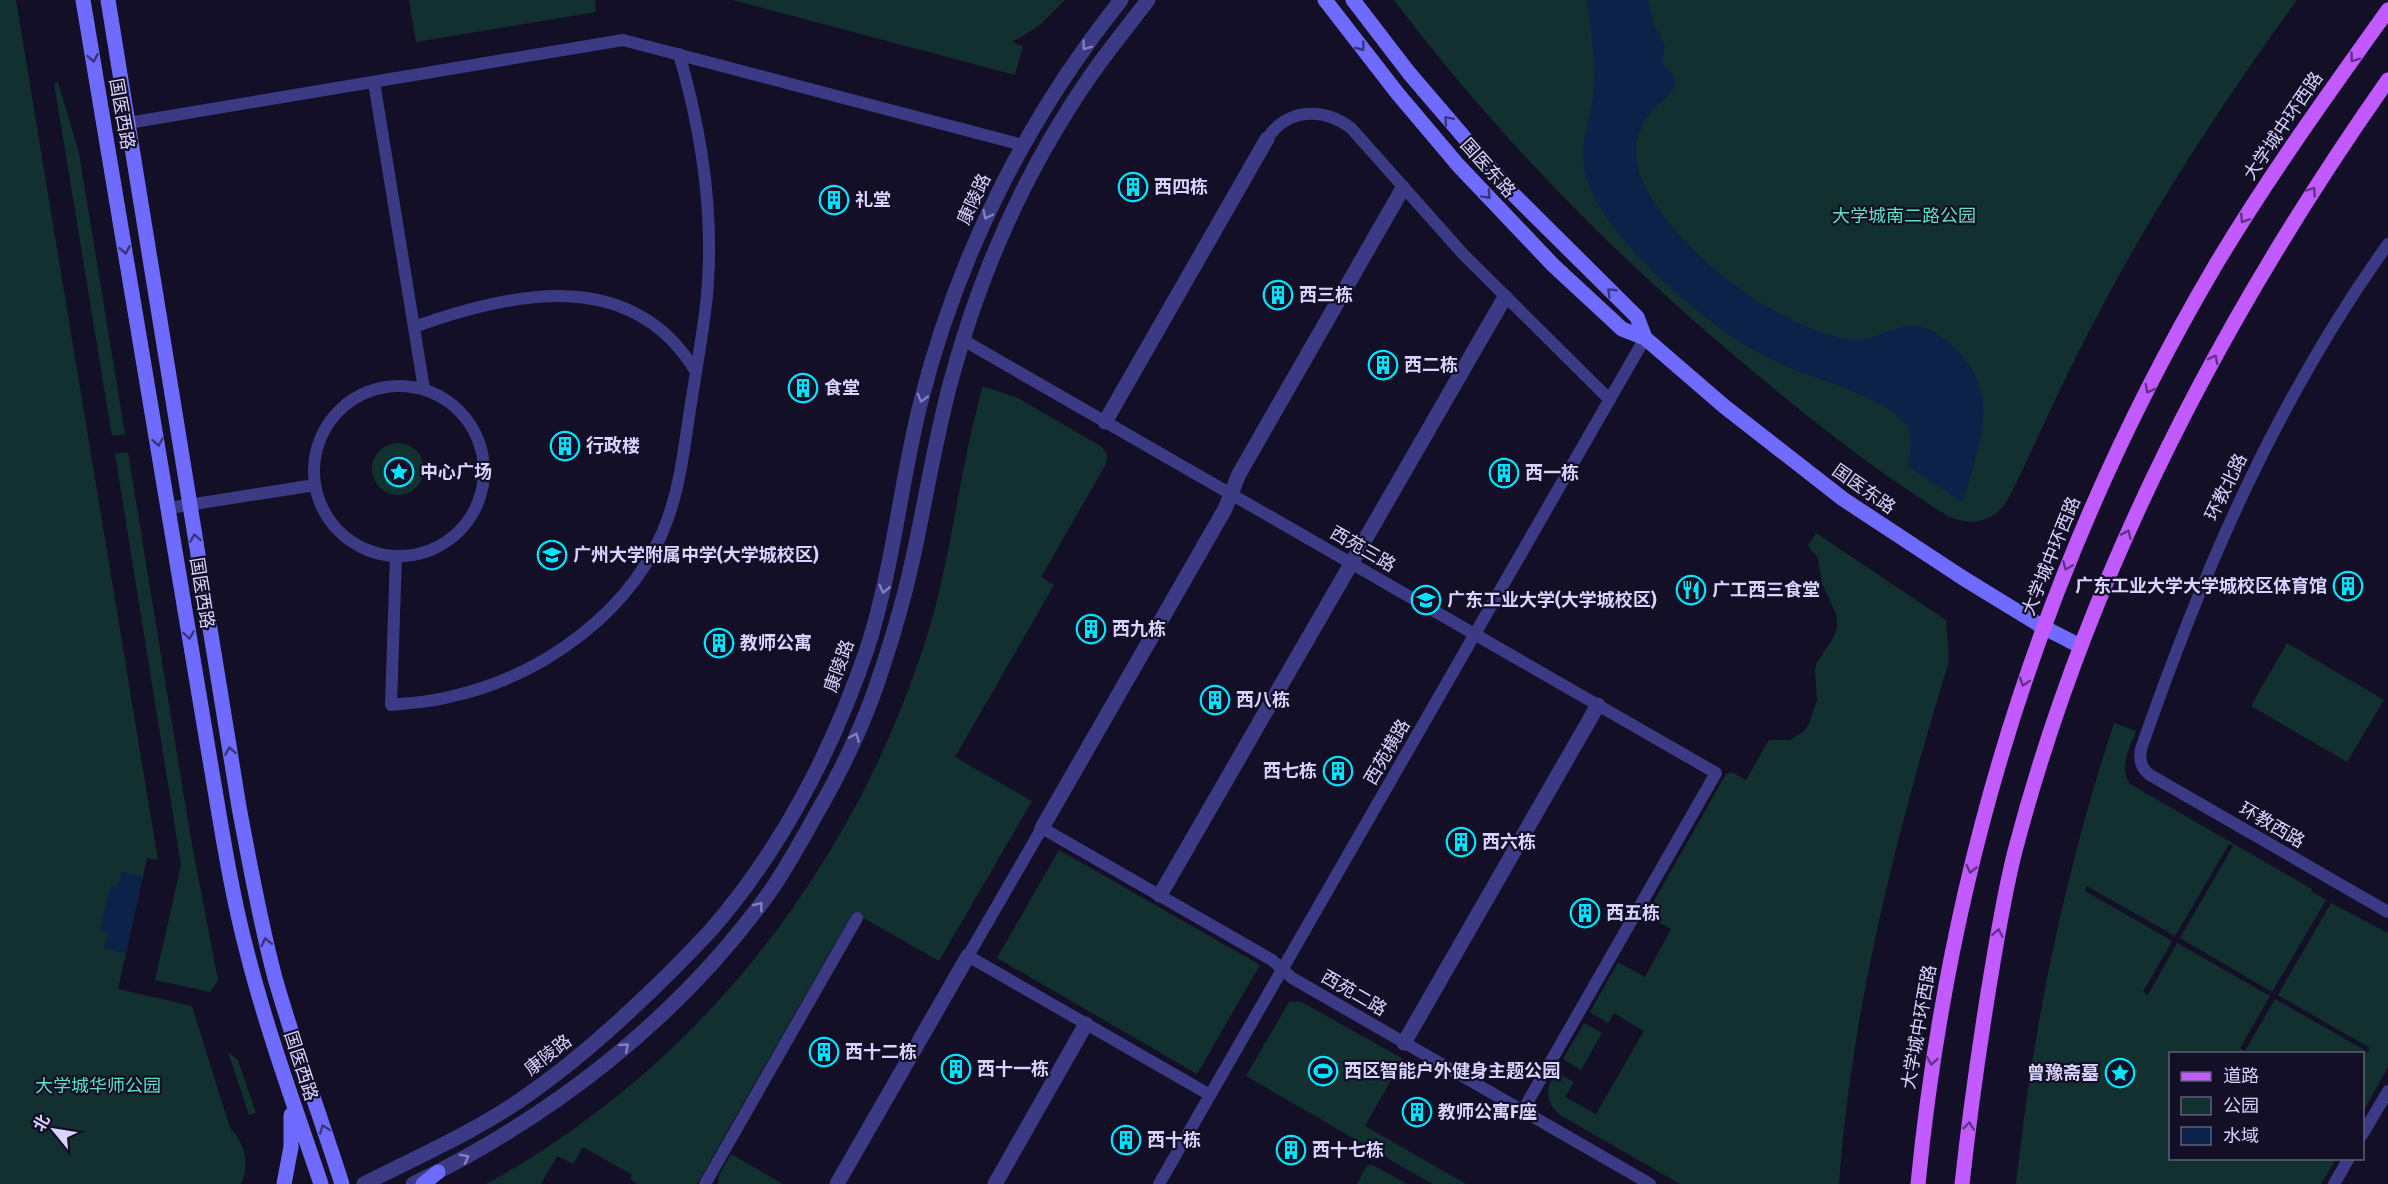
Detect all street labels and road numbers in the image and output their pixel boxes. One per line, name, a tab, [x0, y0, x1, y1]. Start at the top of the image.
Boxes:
street label: 大学城中环西路	[2239, 68, 2327, 184]
street label: 国医西路	[105, 77, 139, 151]
street label: 国医东路	[1456, 134, 1520, 202]
street label: 康陵路	[953, 170, 995, 228]
street label: 环教北路	[2200, 450, 2252, 524]
street label: 国医东路	[1828, 459, 1900, 519]
street label: 大学城中环西路	[2017, 493, 2085, 619]
street label: 西苑三路	[1326, 521, 1400, 577]
street label: 国医西路	[186, 556, 218, 630]
street label: 康陵路	[819, 637, 859, 695]
street label: 西苑横路	[1359, 715, 1415, 789]
street label: 环教西路	[2235, 797, 2309, 853]
street label: 大学城中环西路	[1897, 963, 1941, 1091]
street label: 西苑二路	[1317, 965, 1391, 1021]
street label: 国医西路	[279, 1028, 323, 1104]
street label: 康陵路	[520, 1030, 576, 1080]

